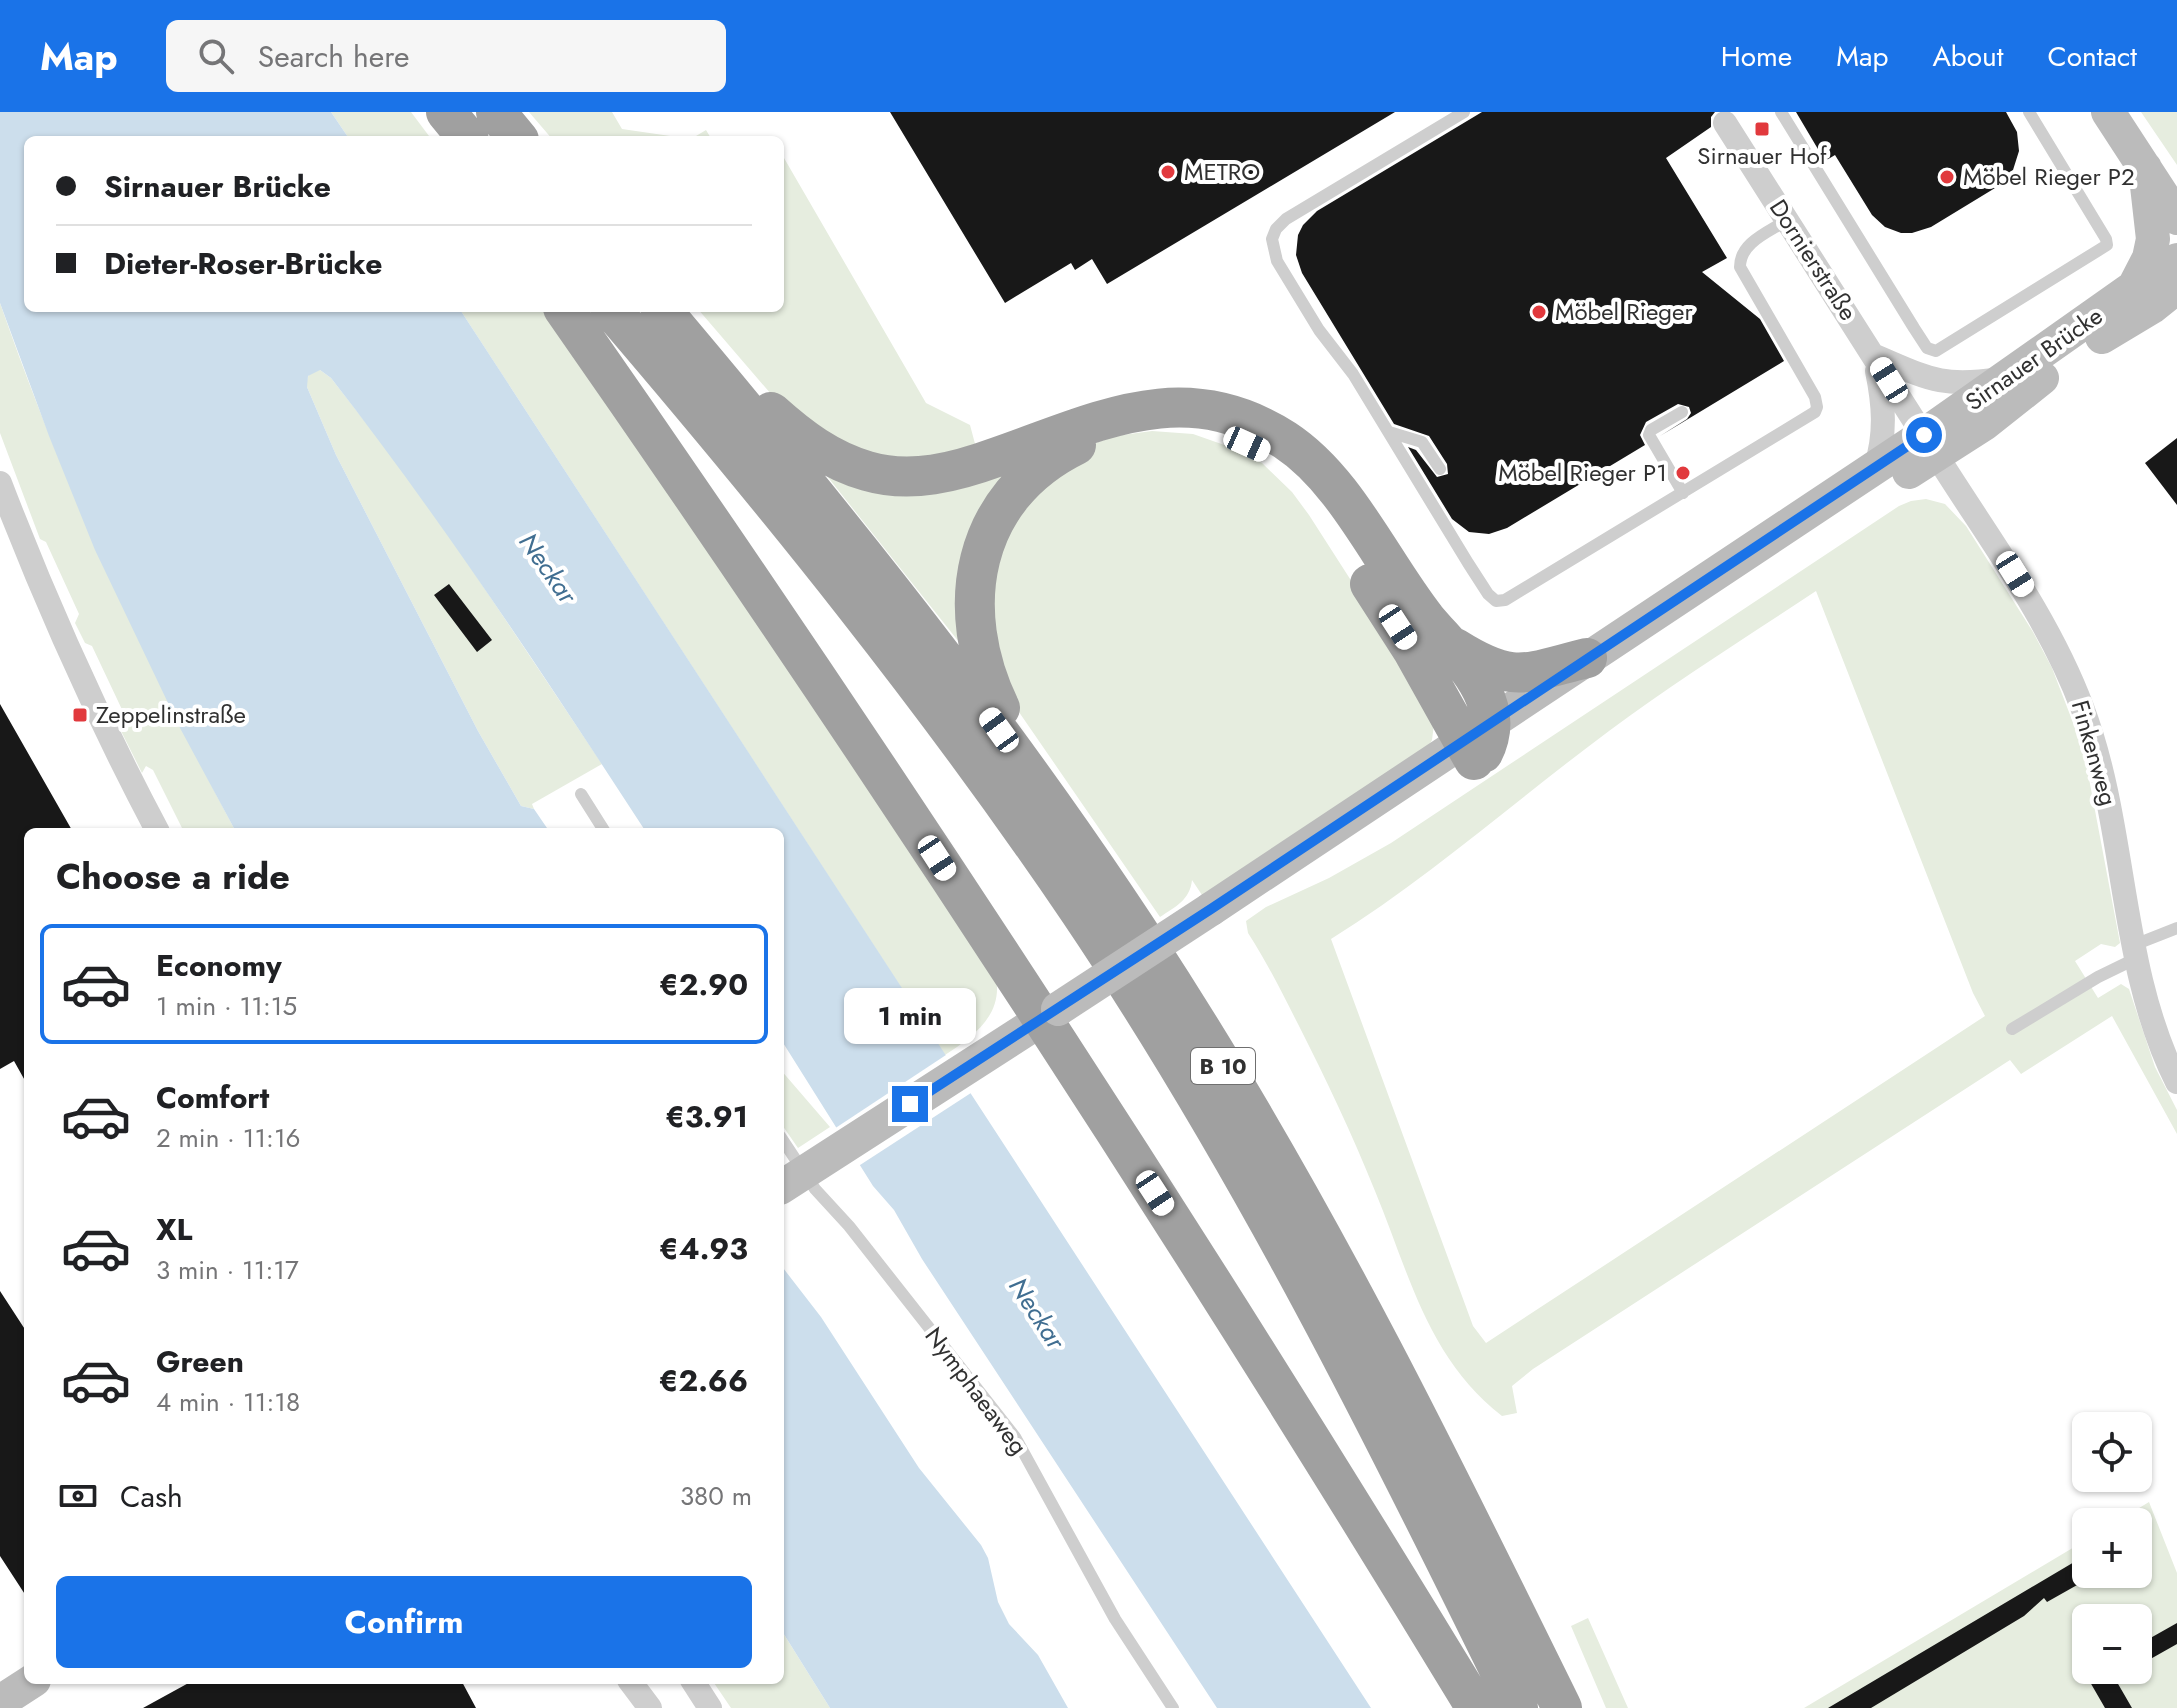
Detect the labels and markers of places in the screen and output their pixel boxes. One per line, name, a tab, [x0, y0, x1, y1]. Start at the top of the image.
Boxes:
marker: Sirnauer Hof	[1753, 120, 1771, 138]
place label: Sirnauer Hof	[1697, 138, 1828, 173]
place label: METRO	[1184, 154, 1260, 189]
place label: Möbel Rieger P2	[1963, 159, 2135, 194]
marker: METRO	[1159, 163, 1177, 181]
marker: Möbel Rieger P2	[1938, 168, 1956, 186]
place label: Möbel Rieger	[1555, 294, 1693, 329]
marker: Möbel Rieger	[1530, 303, 1548, 321]
place label: Möbel Rieger P1	[1498, 455, 1667, 490]
marker: Möbel Rieger P1	[1674, 464, 1692, 482]
place label: Zeppelinstraße	[96, 697, 246, 732]
marker: Zeppelinstraße	[71, 706, 89, 724]

